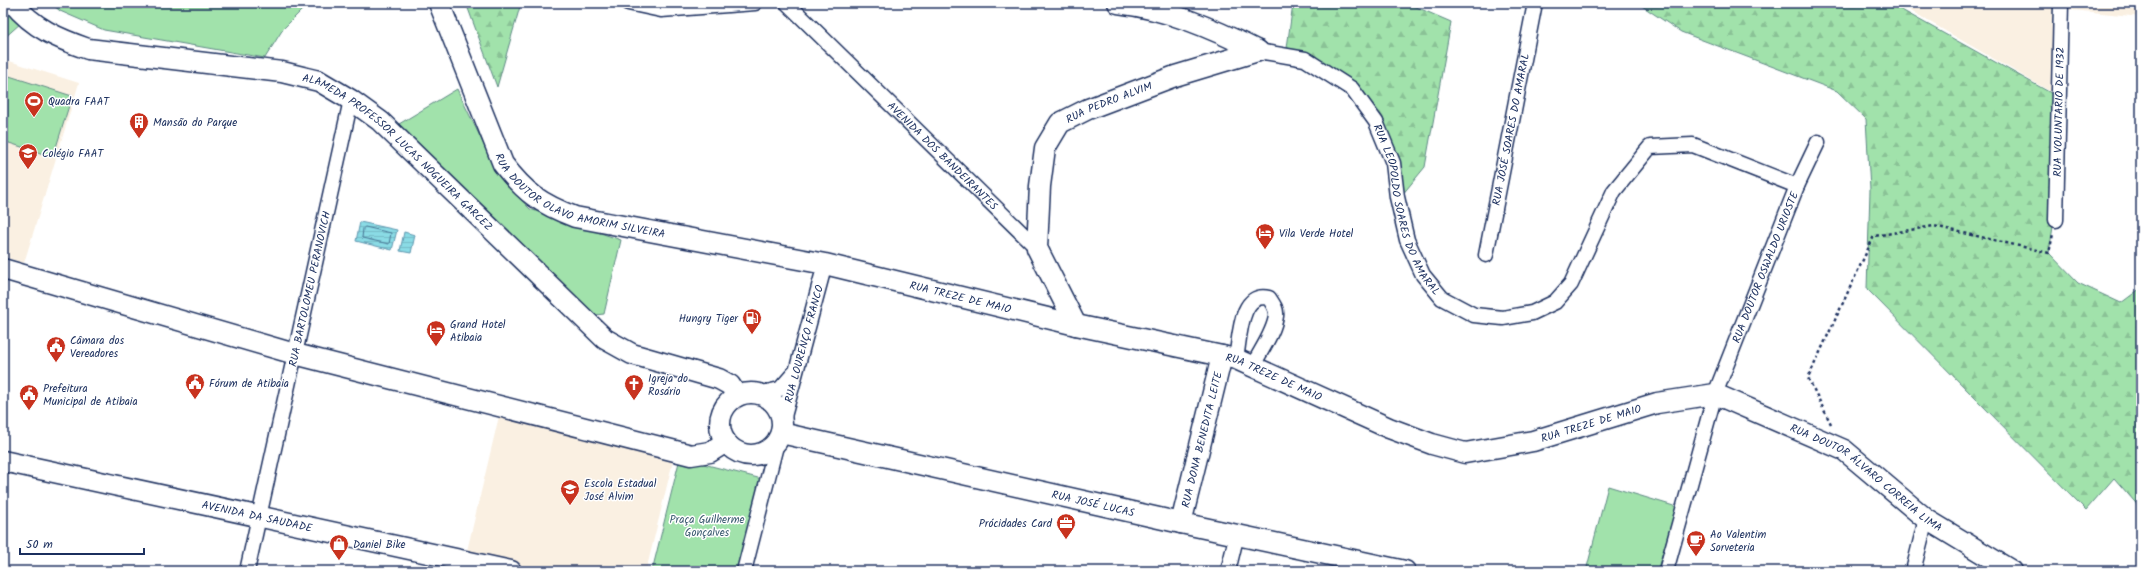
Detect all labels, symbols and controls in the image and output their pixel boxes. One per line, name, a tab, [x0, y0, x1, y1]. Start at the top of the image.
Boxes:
street label: RUA VOLUNTARIO DE 1932	[2049, 47, 2070, 177]
street label: RUA JOSÉ SOARES DO AMARAL	[1488, 52, 1535, 207]
street label: ALAMEDA PROFESSOR LUCAS NOGUEIRA GARCEZ	[300, 69, 497, 236]
street label: RUA PEDRO ALVIM	[1063, 77, 1155, 129]
sports icon: Quadra FAAT	[23, 90, 45, 118]
place label: Quadra FAAT	[48, 93, 110, 111]
street label: AVENIDA DOS BANDEIRANTES	[882, 98, 1002, 215]
building icon: Mansão do Parque	[128, 111, 150, 139]
place label: Mansão do Parque	[153, 114, 237, 132]
street label: RUA LEOPOLDO SOARES DO AMARAL	[1368, 121, 1444, 300]
school or university icon: Colégio FAAT	[17, 142, 39, 170]
place label: Colégio FAAT	[42, 145, 104, 163]
street label: RUA DOUTOR OLAVO AMORIM SILVEIRA	[490, 151, 667, 244]
street label: RUA DOUTOR OSWALDO URIOSTE	[1728, 189, 1804, 346]
street label: RUA BARTOLOMEU PERANOVICH	[284, 210, 336, 369]
hotel icon: Vila Verde Hotel	[1254, 222, 1276, 250]
place label: Vila Verde Hotel	[1279, 225, 1354, 243]
street label: RUA TREZE DE MAIO	[908, 277, 1013, 319]
street label: RUA LOURENÇO FRANCO	[780, 283, 829, 405]
fuel station icon: Hungry Tiger	[741, 307, 763, 335]
place label: Hungry Tiger	[679, 310, 739, 328]
place label: Grand Hotel Atibaia	[450, 316, 506, 347]
hotel icon: Grand Hotel Atibaia	[425, 319, 447, 347]
place label: Câmara dos Vereadores	[70, 332, 124, 363]
public building icon: Câmara dos Vereadores	[45, 335, 67, 363]
street label: RUA TREZE DE MAIO	[1224, 349, 1325, 407]
street label: RUA DONA BENEDITA LEITE	[1177, 369, 1228, 510]
place label: Igreja do Rosário	[648, 370, 688, 401]
public building icon: Fórum de Atibaia	[184, 372, 206, 400]
church icon: Igreja do Rosário	[623, 373, 645, 401]
place label: Fórum de Atibaia	[209, 375, 289, 393]
place label: Prefeitura Municipal de Atibaia	[43, 380, 138, 411]
public building icon: Prefeitura Municipal de Atibaia	[18, 383, 40, 411]
street label: RUA TREZE DE MAIO	[1539, 400, 1644, 448]
street label: RUA DOUTOR ÁLVARO CORREIA LIMA	[1787, 420, 1946, 537]
place label: Escola Estadual José Alvim	[584, 475, 657, 506]
school or university icon: Escola Estadual José Alvim	[559, 478, 581, 506]
street label: RUA JOSÉ LUCAS	[1050, 486, 1136, 522]
street label: AVENIDA DA SAUDADE	[200, 496, 314, 538]
park label: Praça Guilherme Gonçalves	[670, 511, 744, 542]
office icon: Prócidades Card	[1055, 512, 1077, 540]
place label: Prócidades Card	[979, 515, 1052, 533]
place label: Ao Valentim Sorveteria	[1710, 526, 1766, 557]
cafe icon: Ao Valentim Sorveteria	[1685, 529, 1707, 557]
scale bar	[20, 530, 144, 556]
shop icon: Daniel Bike	[328, 533, 350, 561]
text: 50 m	[26, 535, 53, 554]
place label: Daniel Bike	[353, 536, 406, 554]

